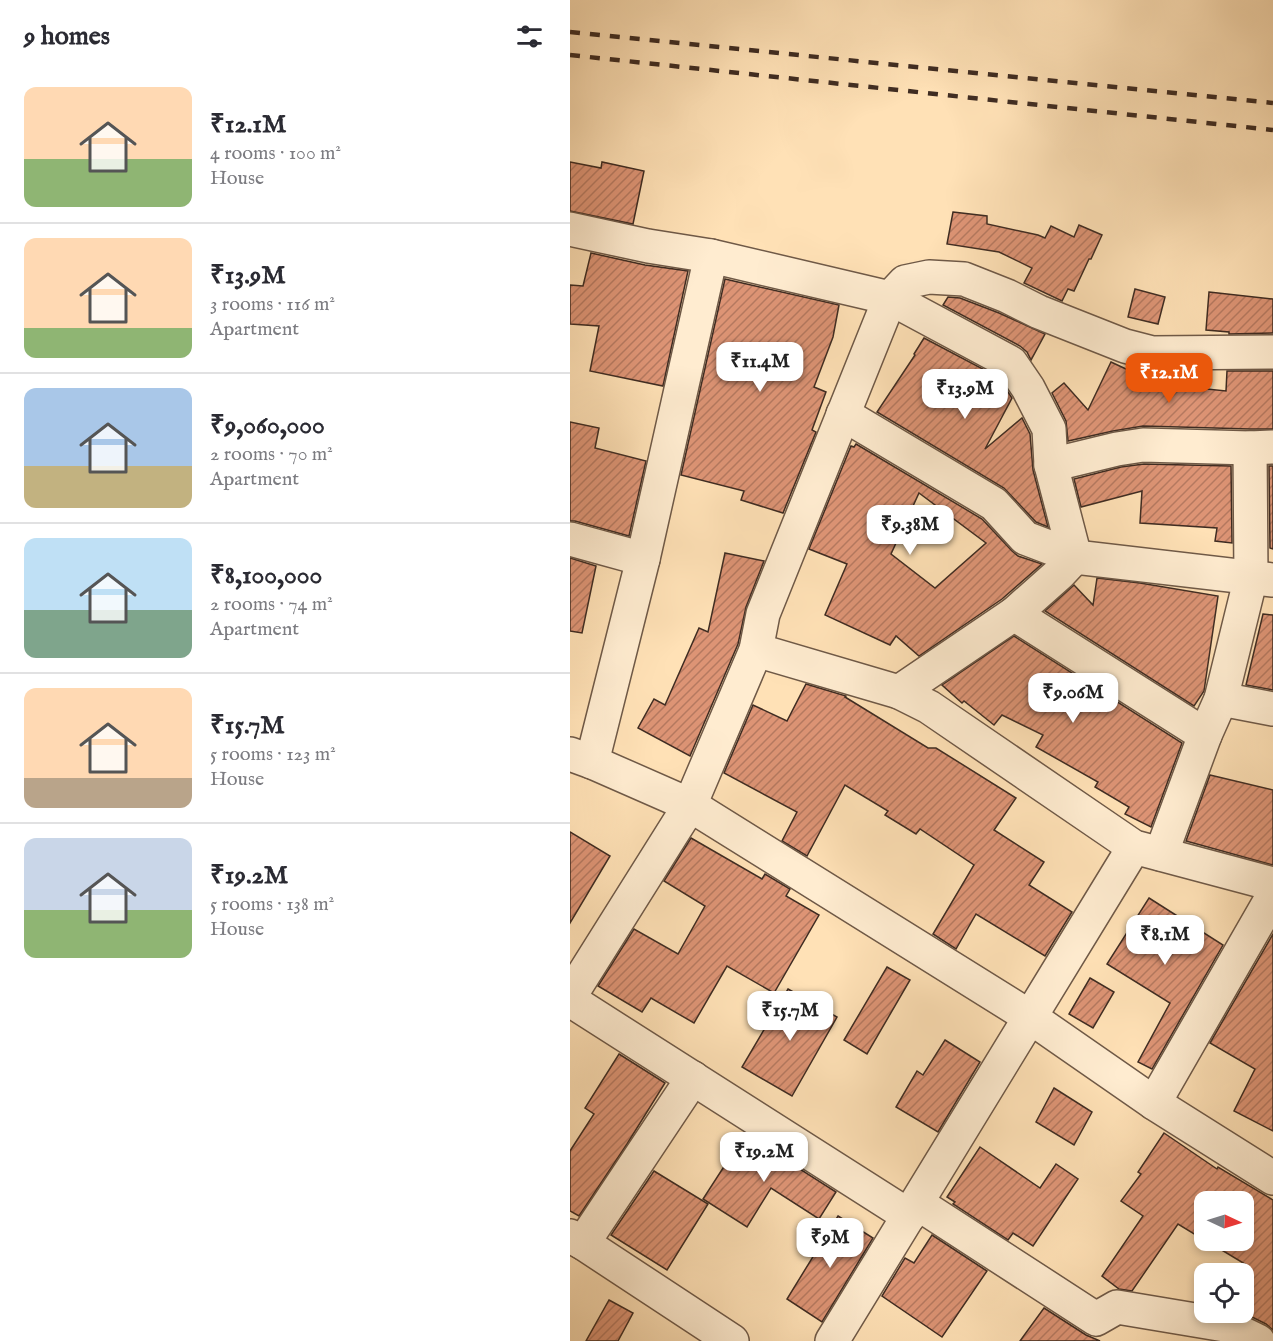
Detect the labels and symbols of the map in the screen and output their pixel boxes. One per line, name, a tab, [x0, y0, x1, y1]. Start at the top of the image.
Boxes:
pin: ₹11.4M	[711, 342, 809, 393]
pin: ₹12.1M	[1120, 353, 1218, 404]
pin: ₹13.9M	[916, 369, 1014, 420]
pin: ₹9.38M	[861, 505, 959, 556]
pin: ₹9.06M	[1024, 673, 1122, 724]
pin: ₹8.1M	[1123, 915, 1207, 966]
pin: ₹15.7M	[741, 991, 839, 1042]
pin: ₹19.2M	[715, 1132, 813, 1183]
north arrow	[1194, 1191, 1254, 1251]
pin: ₹9M	[801, 1218, 859, 1269]

